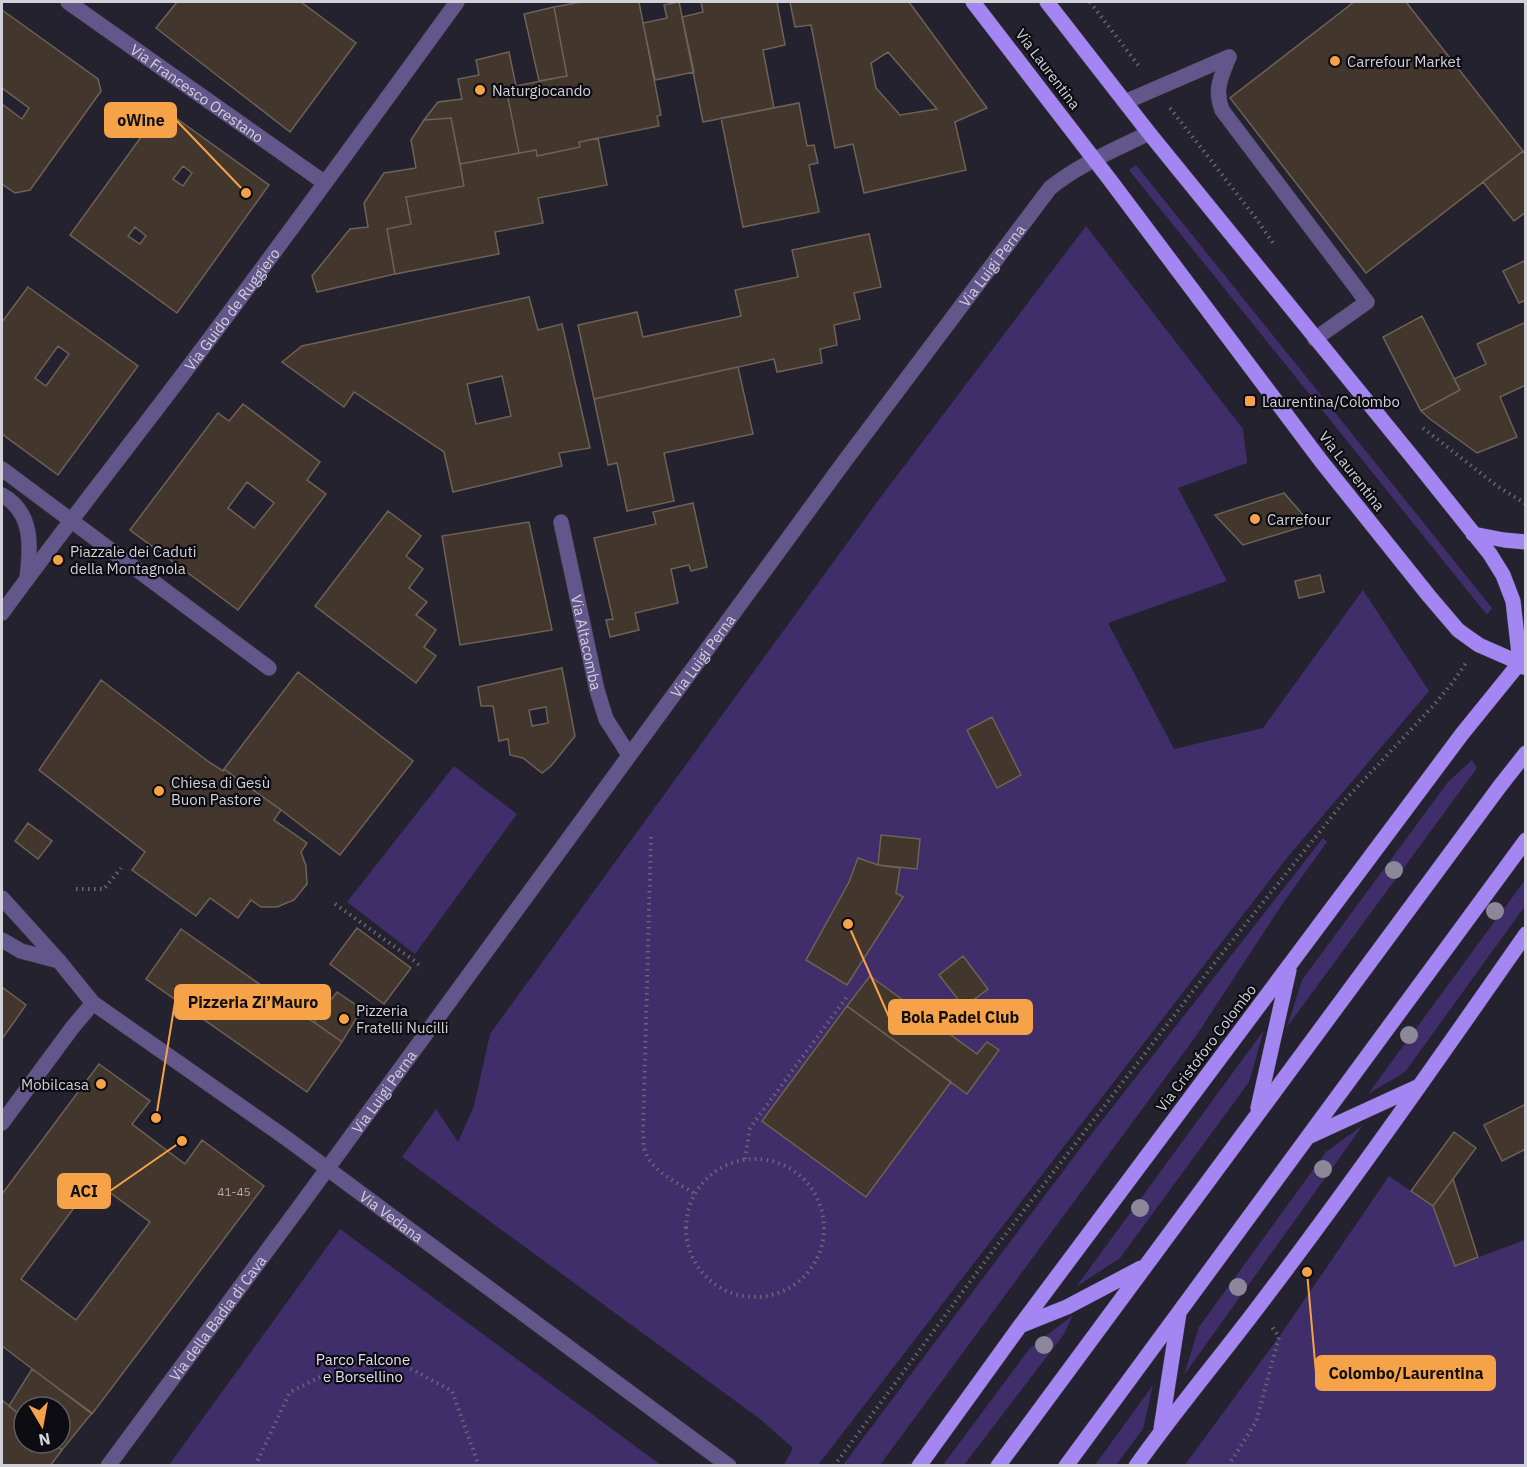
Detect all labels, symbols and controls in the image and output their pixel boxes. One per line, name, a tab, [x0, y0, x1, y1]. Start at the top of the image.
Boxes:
street label: Via Laurentina	[1011, 25, 1085, 113]
street label: Via Francesco Orestano	[127, 40, 268, 146]
place label: Carrefour Market	[1347, 52, 1461, 71]
marker: Carrefour Market	[1328, 54, 1342, 68]
place label: Naturgiocando	[492, 81, 591, 100]
marker: Naturgiocando	[473, 83, 487, 97]
callout: oWine	[105, 103, 176, 137]
text: oWine	[117, 110, 165, 130]
street label: Via Luigi Perna	[955, 220, 1029, 310]
street label: Via Guido de Ruggiero	[180, 244, 284, 374]
place label: Laurentina/Colombo	[1262, 392, 1400, 411]
marker: Laurentina/Colombo	[1243, 394, 1257, 408]
street label: Via Laurentina	[1315, 427, 1389, 515]
place label: Carrefour	[1267, 510, 1331, 529]
marker: Carrefour	[1248, 512, 1262, 526]
place label: Piazzale dei Caduti della Montagnola	[70, 542, 196, 578]
marker: Piazzale dei Caduti della Montagnola	[51, 553, 65, 567]
street label: Via Altacomba	[567, 593, 606, 692]
street label: Via Luigi Perna	[666, 610, 739, 701]
place label: Chiesa di Gesù Buon Pastore	[171, 773, 270, 809]
marker: Chiesa di Gesù Buon Pastore	[152, 784, 166, 798]
street label: Via Cristoforo Colombo	[1152, 981, 1260, 1115]
callout: Pizzeria Zi’Mauro	[175, 985, 330, 1019]
text: Pizzeria Zi’Mauro	[188, 992, 318, 1012]
callout: Bola Padel Club	[889, 1000, 1032, 1034]
place label: Pizzeria Fratelli Nucilli	[356, 1001, 449, 1037]
text: Bola Padel Club	[901, 1007, 1020, 1027]
marker: Pizzeria Fratelli Nucilli	[337, 1012, 351, 1026]
street label: Via Luigi Perna	[347, 1046, 420, 1137]
place label: Mobilcasa	[21, 1075, 89, 1094]
marker: Mobilcasa	[94, 1077, 108, 1091]
callout: ACI	[58, 1174, 110, 1208]
text: ACI	[70, 1181, 98, 1201]
house number: 41-45	[217, 1184, 251, 1199]
street label: Via Vedana	[356, 1186, 427, 1246]
street label: Via della Badia di Cava	[165, 1251, 270, 1385]
park label: Parco Falcone e Borsellino	[316, 1350, 410, 1386]
callout: Colombo/Laurentina	[1316, 1356, 1495, 1390]
text: Colombo/Laurentina	[1328, 1363, 1484, 1383]
north arrow	[12, 1395, 72, 1455]
text: N	[37, 1429, 52, 1451]

